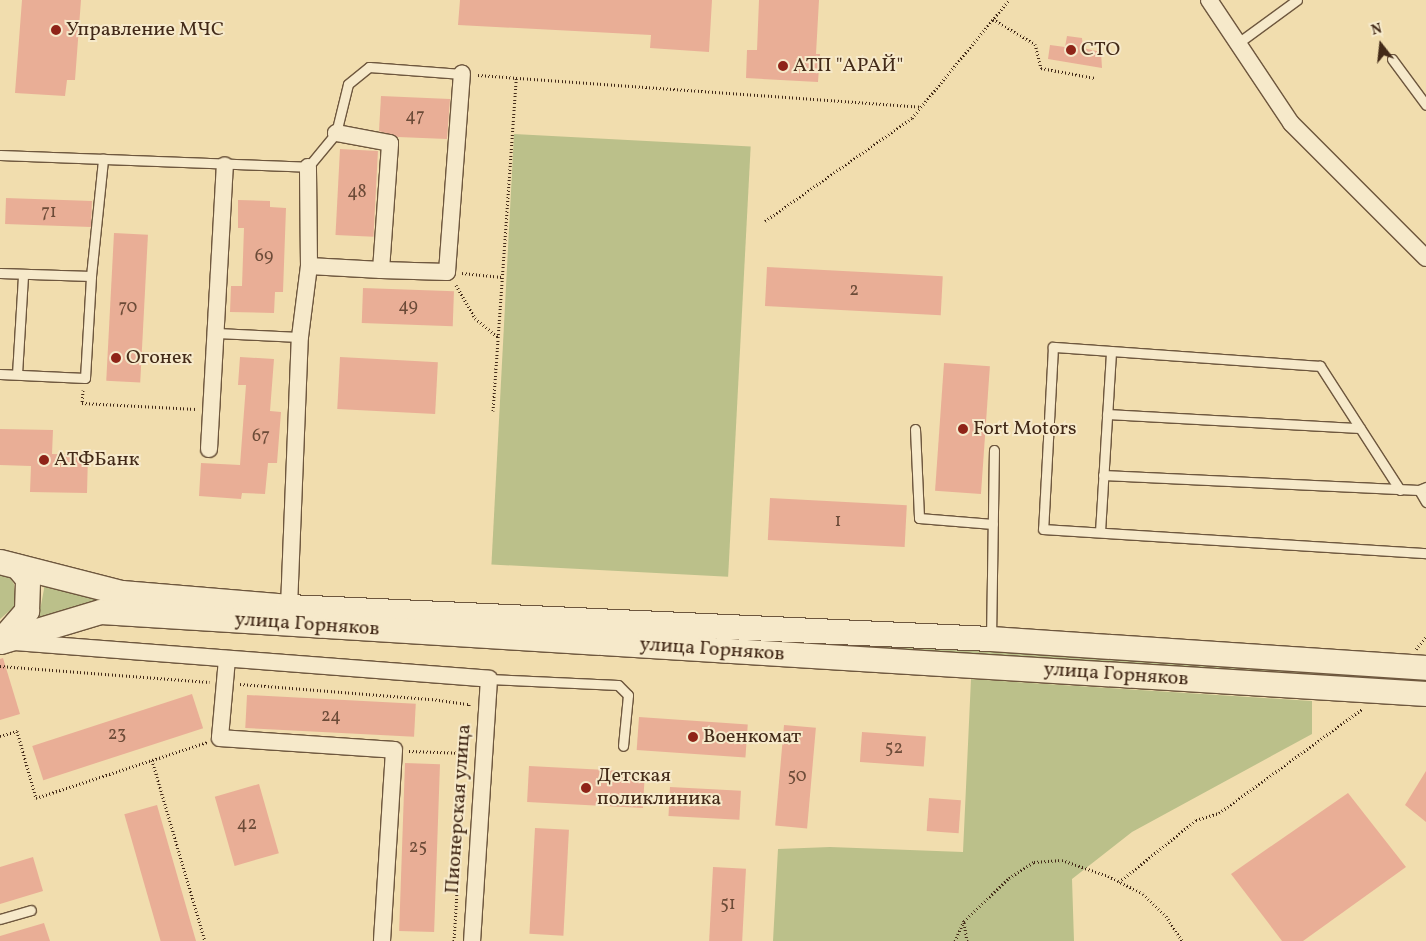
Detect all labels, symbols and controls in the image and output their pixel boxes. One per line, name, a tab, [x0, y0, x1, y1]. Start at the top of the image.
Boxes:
place label: Управление МЧС	[66, 18, 224, 42]
north arrow	[1356, 20, 1406, 70]
text: N	[1369, 20, 1384, 41]
marker: Управление МЧС	[50, 24, 62, 36]
place label: СТО	[1081, 38, 1120, 62]
marker: СТО	[1065, 44, 1077, 56]
place label: АТП "АРАЙ"	[793, 54, 903, 78]
marker: АТП "АРАЙ"	[777, 60, 789, 72]
house number: 47	[405, 106, 425, 128]
house number: 48	[347, 182, 367, 204]
house number: 71	[41, 202, 57, 224]
house number: 69	[255, 246, 273, 268]
house number: 2	[849, 280, 859, 302]
house number: 49	[398, 296, 418, 318]
house number: 70	[119, 297, 137, 319]
place label: Огонек	[126, 346, 192, 370]
marker: Огонек	[110, 352, 122, 364]
place label: Fort Motors	[973, 417, 1077, 441]
marker: Fort Motors	[957, 423, 969, 435]
house number: 67	[252, 426, 270, 448]
place label: АТФБанк	[54, 448, 139, 472]
marker: АТФБанк	[38, 454, 50, 466]
house number: 1	[835, 511, 841, 533]
street label: улица Горняков	[234, 608, 380, 642]
street label: улица Горняков	[639, 633, 785, 667]
street label: улица Горняков	[1043, 658, 1189, 692]
house number: 24	[321, 706, 341, 728]
street label: Пионерская улица	[441, 723, 477, 895]
house number: 23	[108, 724, 126, 746]
place label: Военкомат	[703, 725, 801, 749]
marker: Военкомат	[687, 731, 699, 743]
house number: 52	[885, 738, 903, 760]
place label: Детская поликлиника	[597, 764, 721, 811]
house number: 50	[787, 766, 807, 788]
marker: Детская поликлиника	[579, 781, 593, 795]
house number: 42	[237, 814, 257, 836]
house number: 25	[409, 837, 427, 859]
house number: 51	[720, 894, 736, 916]

